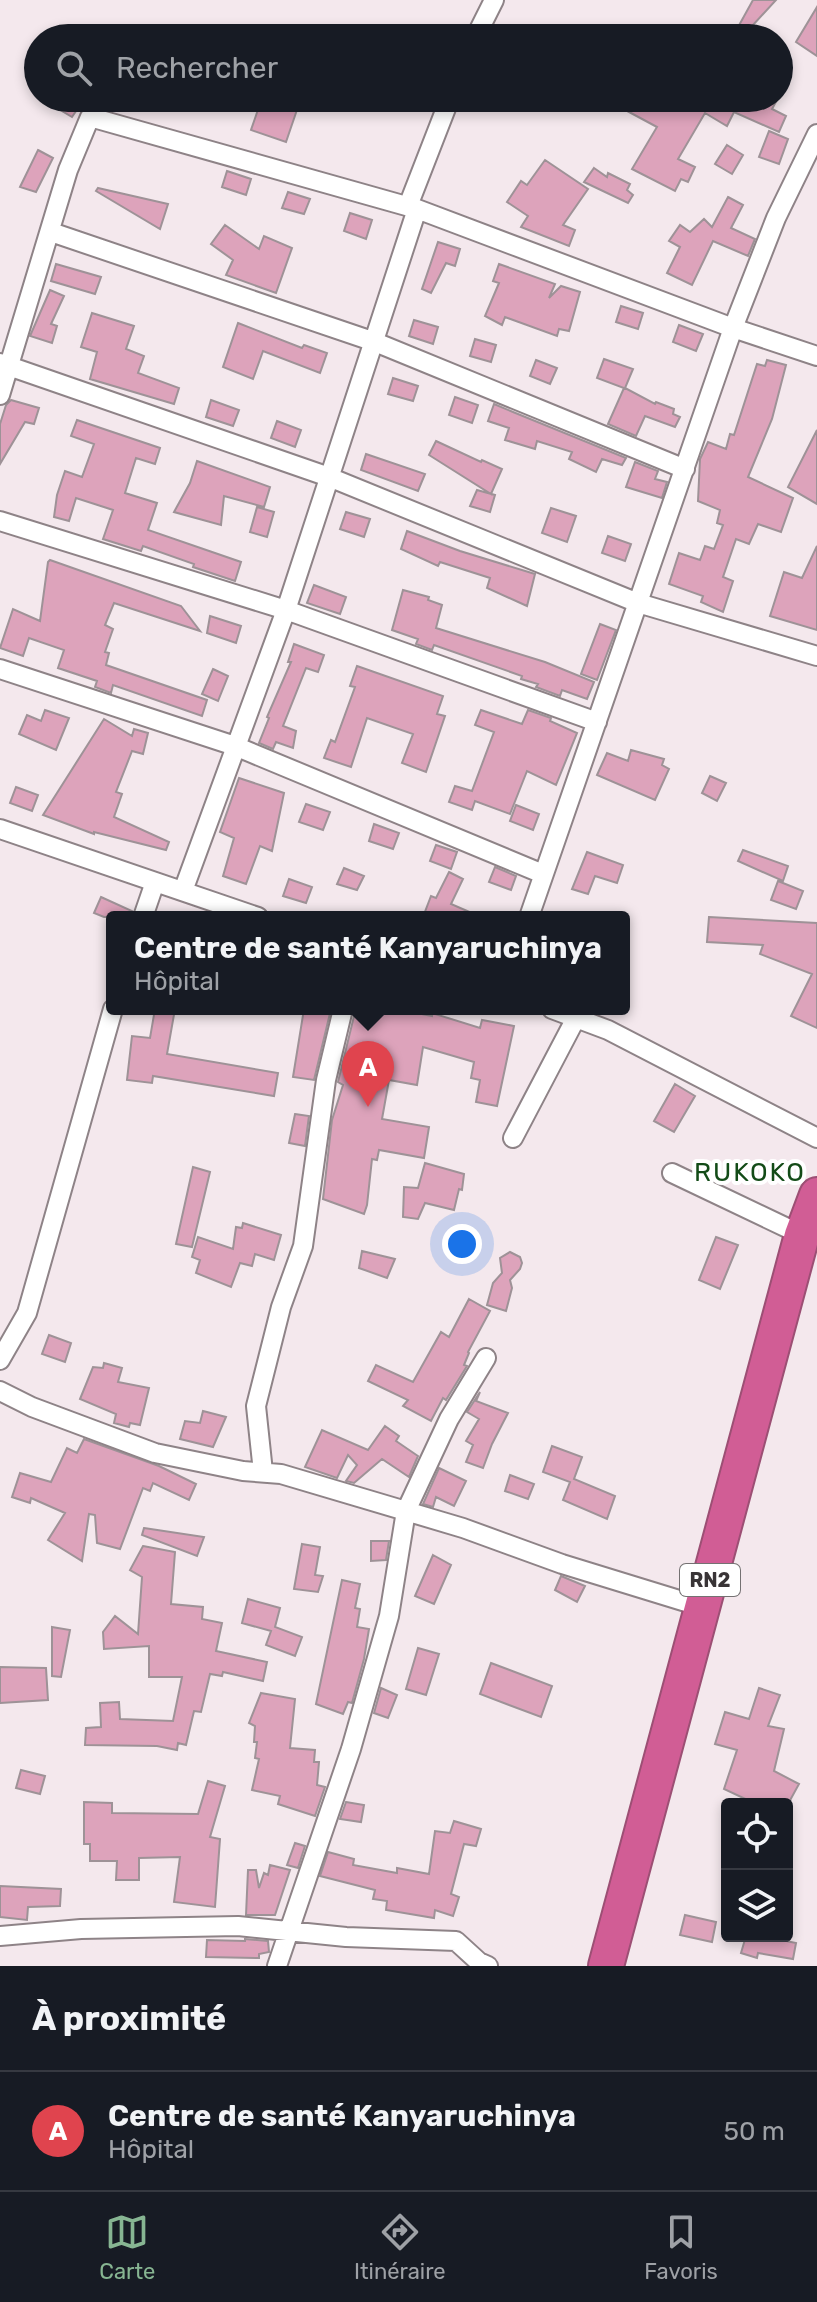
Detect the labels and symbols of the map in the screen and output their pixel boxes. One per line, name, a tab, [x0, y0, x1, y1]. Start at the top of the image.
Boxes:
pin: A	[342, 1041, 394, 1107]
district label: RUKOKO	[694, 1157, 806, 1188]
your location	[442, 1224, 482, 1264]
road number: RN2	[680, 1564, 740, 1596]

